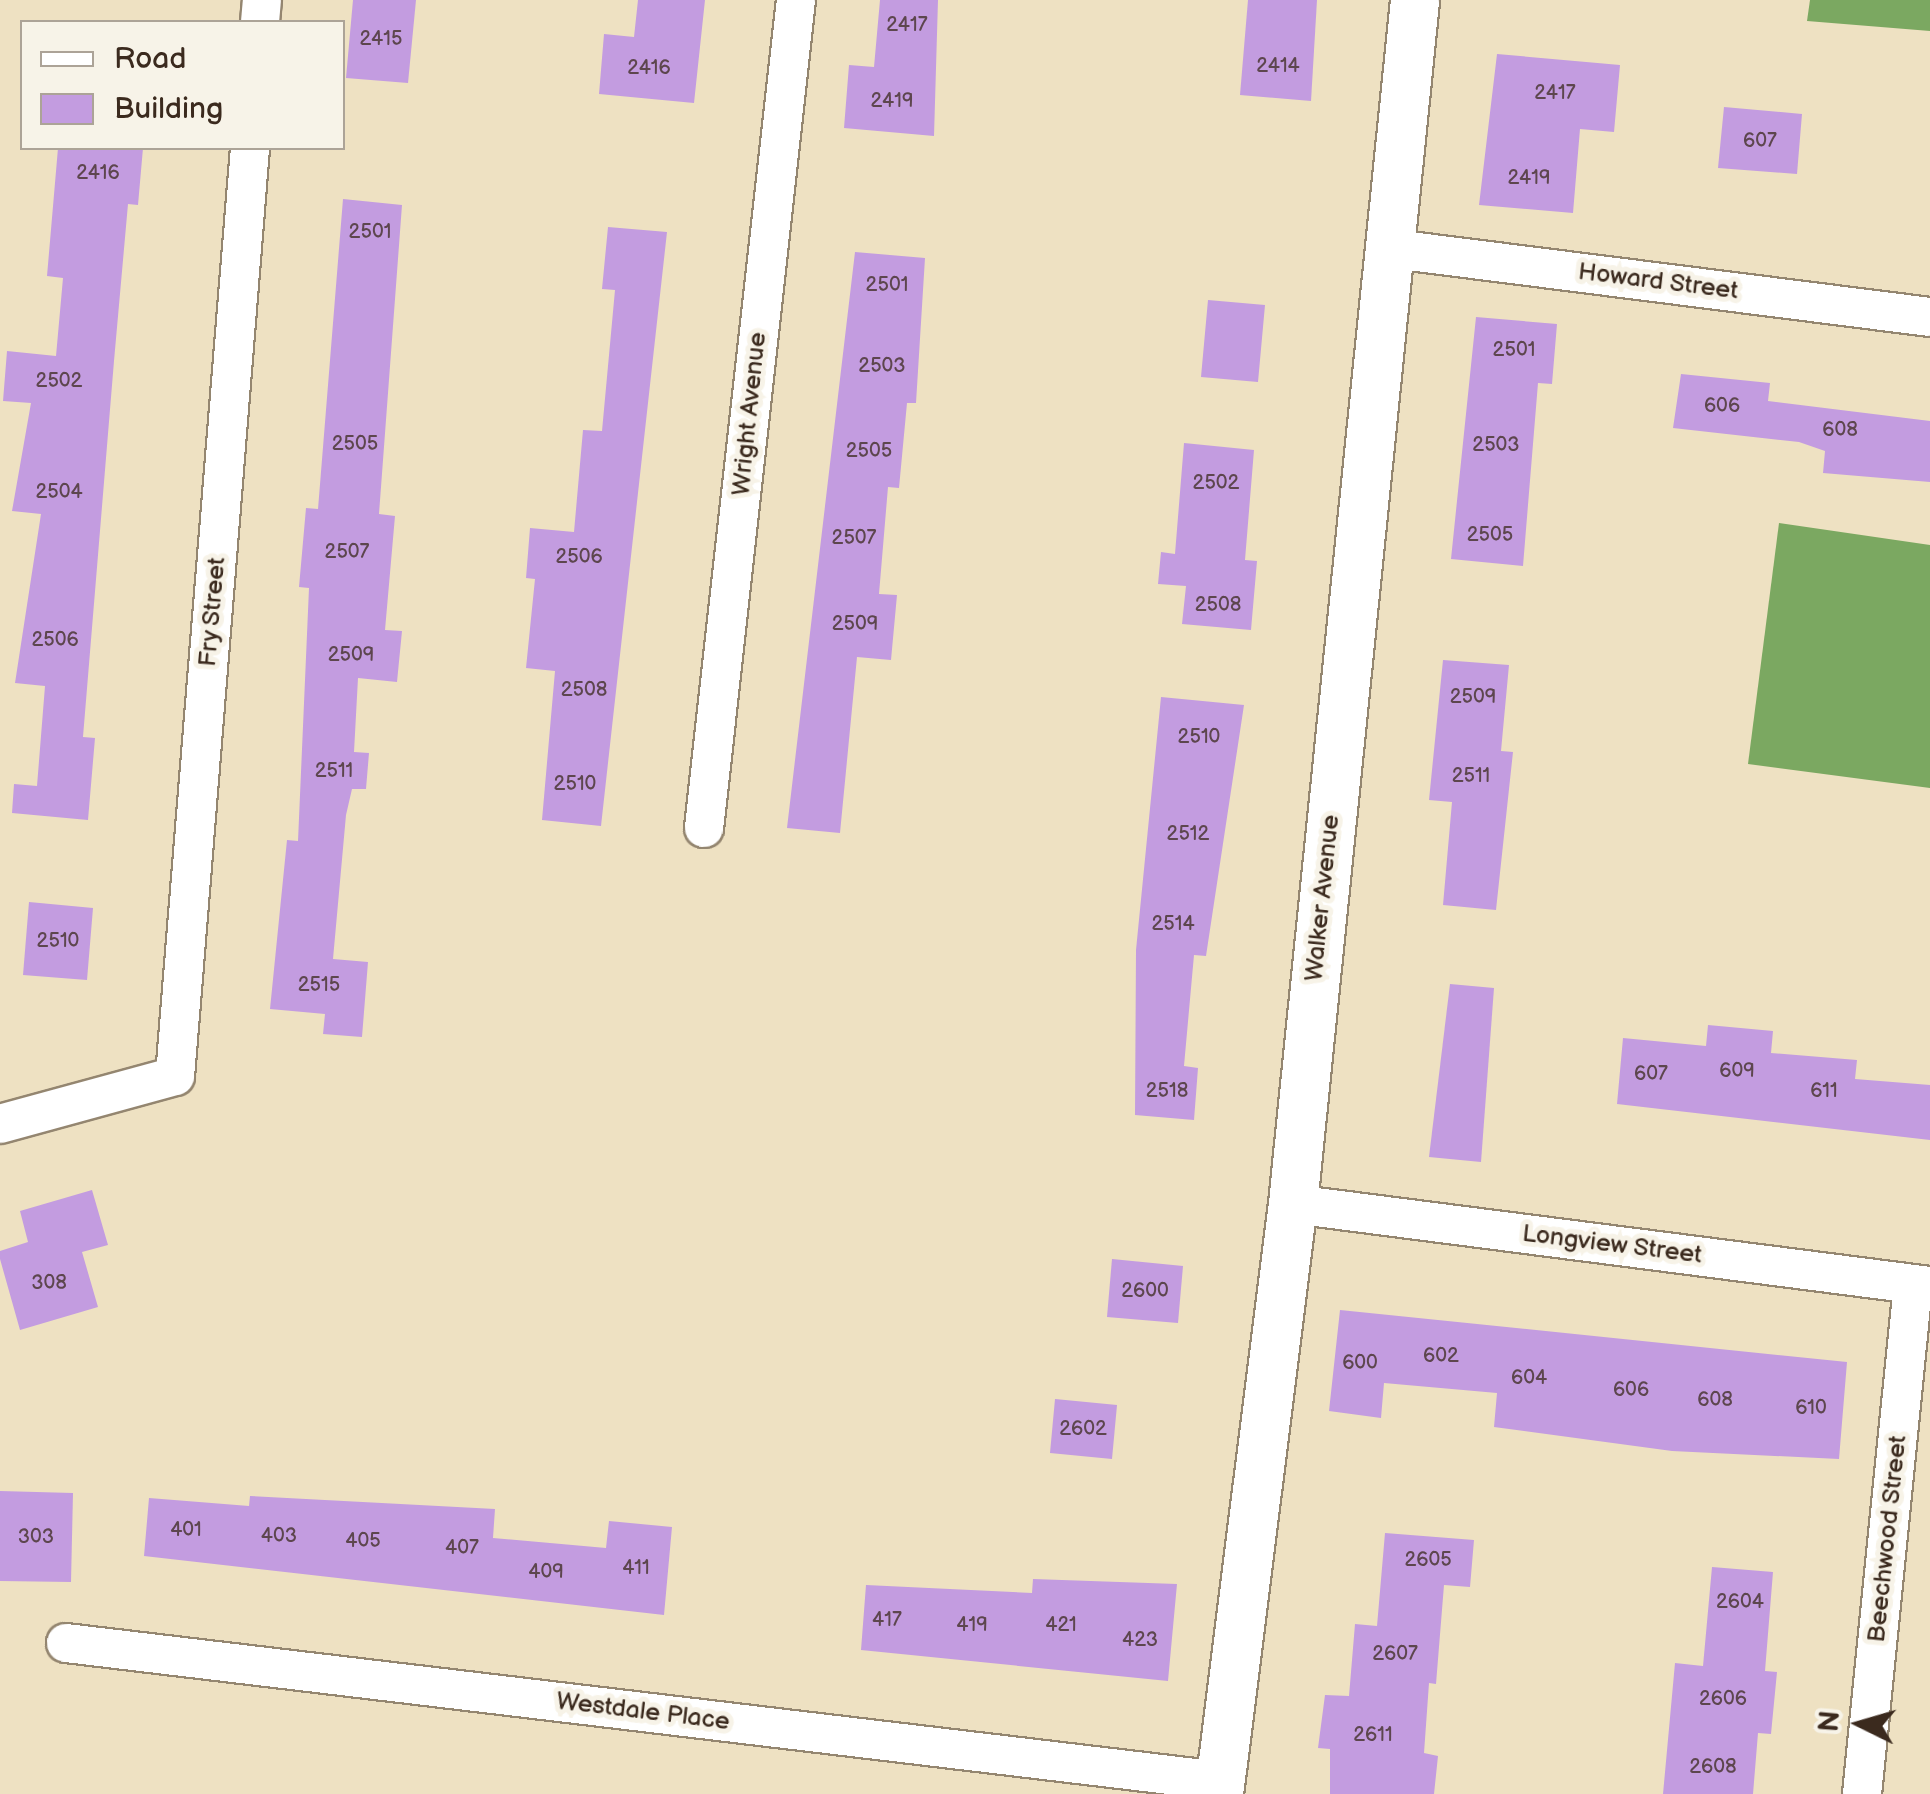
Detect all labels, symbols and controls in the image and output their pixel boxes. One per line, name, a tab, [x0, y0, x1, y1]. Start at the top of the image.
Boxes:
house number: 2417	[886, 13, 928, 37]
legend	[20, 20, 345, 150]
house number: 2415	[360, 27, 402, 51]
text: Road	[114, 41, 187, 77]
house number: 2414	[1256, 54, 1300, 78]
house number: 2416	[627, 56, 671, 80]
house number: 2417	[1534, 81, 1576, 105]
house number: 2419	[871, 89, 913, 113]
text: Building	[114, 91, 223, 127]
house number: 607	[1743, 129, 1777, 153]
house number: 2416	[76, 161, 120, 185]
house number: 2419	[1508, 166, 1550, 190]
house number: 2501	[349, 220, 391, 244]
street label: Howard Street	[1576, 257, 1740, 307]
house number: 2501	[866, 273, 908, 297]
street label: Wright Avenue	[726, 331, 774, 497]
house number: 2501	[1493, 338, 1535, 362]
house number: 2503	[858, 354, 906, 378]
house number: 2502	[36, 369, 82, 393]
house number: 606	[1704, 394, 1740, 418]
house number: 608	[1822, 418, 1858, 442]
house number: 2505	[332, 432, 378, 456]
house number: 2503	[1472, 433, 1520, 457]
house number: 2505	[846, 439, 892, 463]
house number: 2502	[1193, 471, 1239, 495]
house number: 2504	[35, 480, 83, 504]
house number: 2505	[1467, 523, 1513, 547]
house number: 2507	[832, 526, 876, 550]
house number: 2507	[325, 540, 369, 564]
house number: 2506	[555, 545, 603, 569]
street label: Fry Street	[193, 555, 233, 669]
house number: 2508	[1195, 593, 1241, 617]
house number: 2509	[832, 612, 878, 636]
house number: 2506	[31, 628, 79, 652]
house number: 2509	[328, 643, 374, 667]
house number: 2508	[561, 678, 607, 702]
house number: 2509	[1450, 685, 1496, 709]
house number: 2510	[1178, 725, 1220, 749]
house number: 2511	[315, 759, 353, 783]
house number: 2511	[1452, 764, 1490, 788]
house number: 2510	[554, 772, 596, 796]
street label: Walker Avenue	[1299, 813, 1347, 983]
house number: 2512	[1167, 822, 1209, 846]
house number: 2514	[1151, 912, 1195, 936]
house number: 2510	[37, 929, 79, 953]
house number: 2515	[298, 973, 340, 997]
house number: 609	[1719, 1059, 1755, 1083]
house number: 607	[1634, 1062, 1668, 1086]
house number: 2518	[1146, 1079, 1188, 1103]
house number: 611	[1810, 1079, 1838, 1103]
street label: Longview Street	[1520, 1219, 1704, 1271]
house number: 308	[31, 1271, 67, 1295]
house number: 2600	[1121, 1279, 1169, 1303]
house number: 602	[1423, 1344, 1459, 1368]
house number: 600	[1342, 1351, 1378, 1375]
house number: 604	[1511, 1366, 1547, 1390]
house number: 606	[1613, 1378, 1649, 1402]
house number: 608	[1697, 1388, 1733, 1412]
house number: 610	[1795, 1396, 1827, 1420]
house number: 2602	[1059, 1417, 1107, 1441]
street label: Beechwood Street	[1862, 1434, 1914, 1644]
house number: 401	[170, 1518, 202, 1542]
house number: 403	[261, 1524, 297, 1548]
house number: 303	[18, 1525, 54, 1549]
house number: 405	[345, 1529, 381, 1553]
house number: 407	[445, 1536, 479, 1560]
house number: 2605	[1404, 1548, 1452, 1572]
house number: 411	[622, 1556, 650, 1580]
house number: 409	[528, 1560, 564, 1584]
house number: 2604	[1716, 1590, 1764, 1614]
house number: 417	[872, 1608, 902, 1632]
house number: 419	[956, 1613, 988, 1637]
house number: 421	[1045, 1613, 1077, 1637]
house number: 423	[1122, 1628, 1158, 1652]
house number: 2607	[1372, 1642, 1418, 1666]
north arrow	[1810, 1674, 1910, 1774]
street label: Westdale Place	[555, 1686, 731, 1738]
house number: 2606	[1699, 1687, 1747, 1711]
text: N	[1812, 1709, 1847, 1733]
house number: 2611	[1353, 1723, 1393, 1747]
house number: 2608	[1689, 1755, 1737, 1779]

